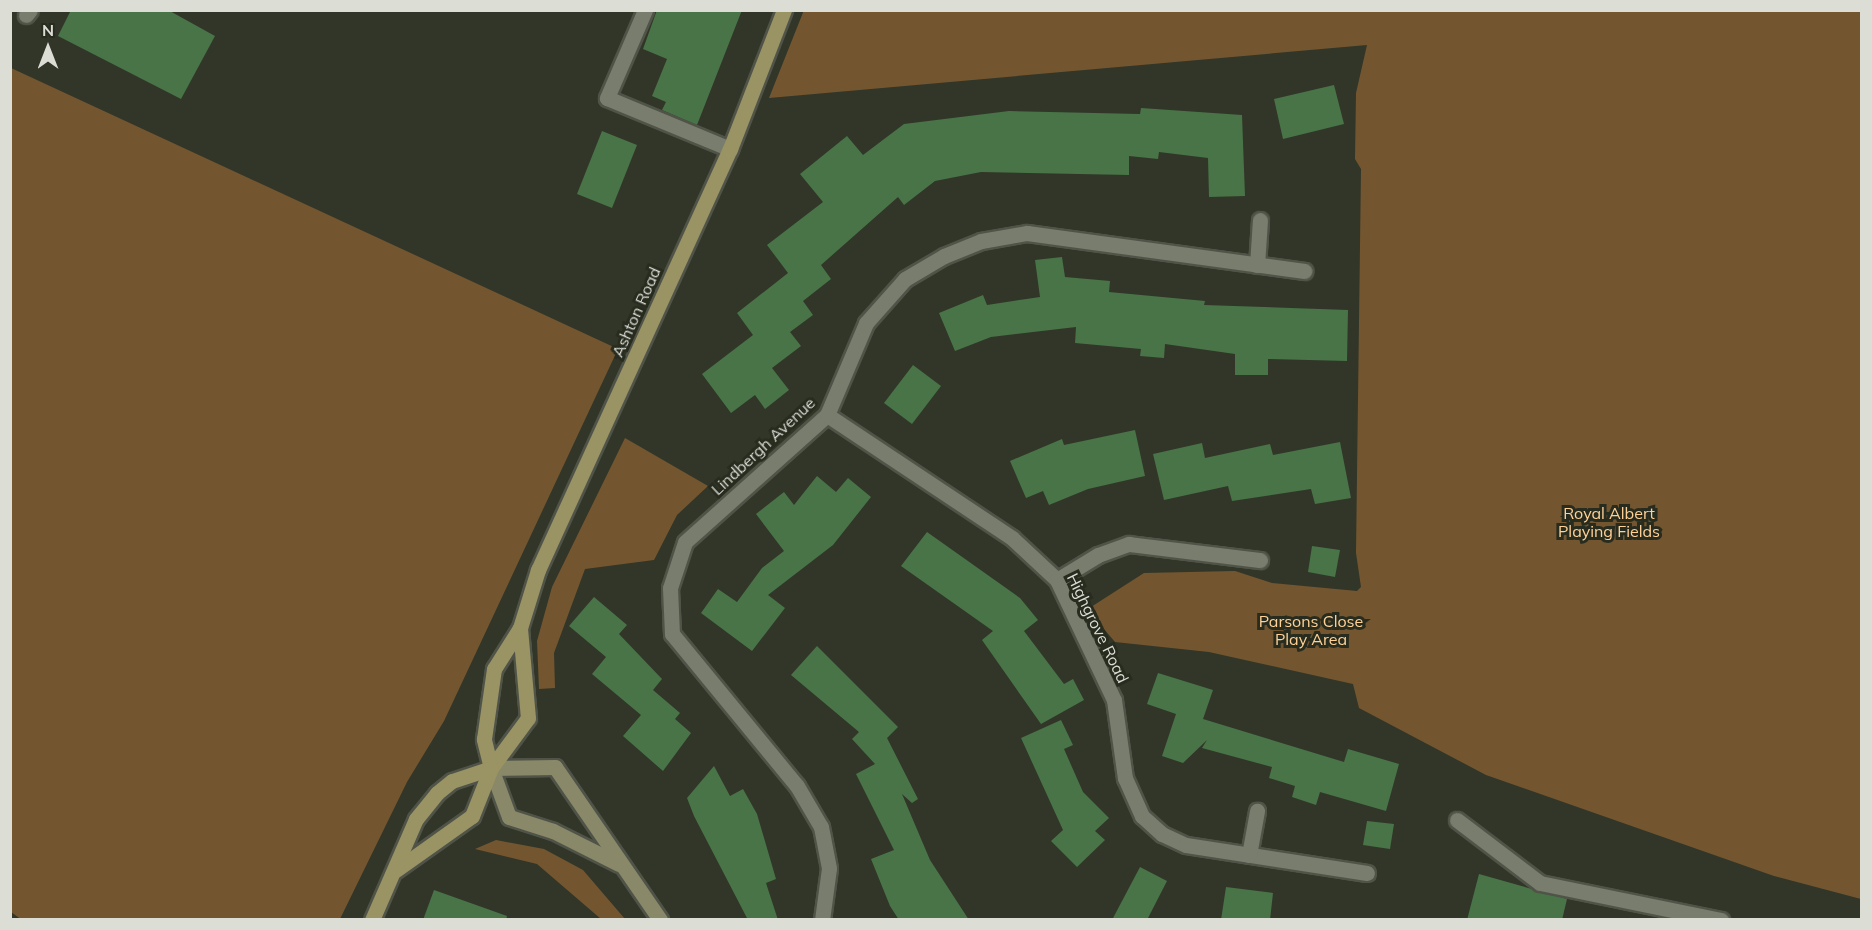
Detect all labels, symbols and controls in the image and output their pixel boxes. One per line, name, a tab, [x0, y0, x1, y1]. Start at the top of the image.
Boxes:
north arrow	[18, 18, 78, 78]
text: N	[42, 20, 54, 40]
street label: Ashton Road	[608, 264, 664, 360]
street label: Lindbergh Avenue	[707, 393, 819, 499]
park label: Royal Albert Playing Fields	[1558, 503, 1660, 541]
street label: Highgrove Road	[1063, 570, 1133, 686]
park label: Parsons Close Play Area	[1259, 611, 1363, 649]

